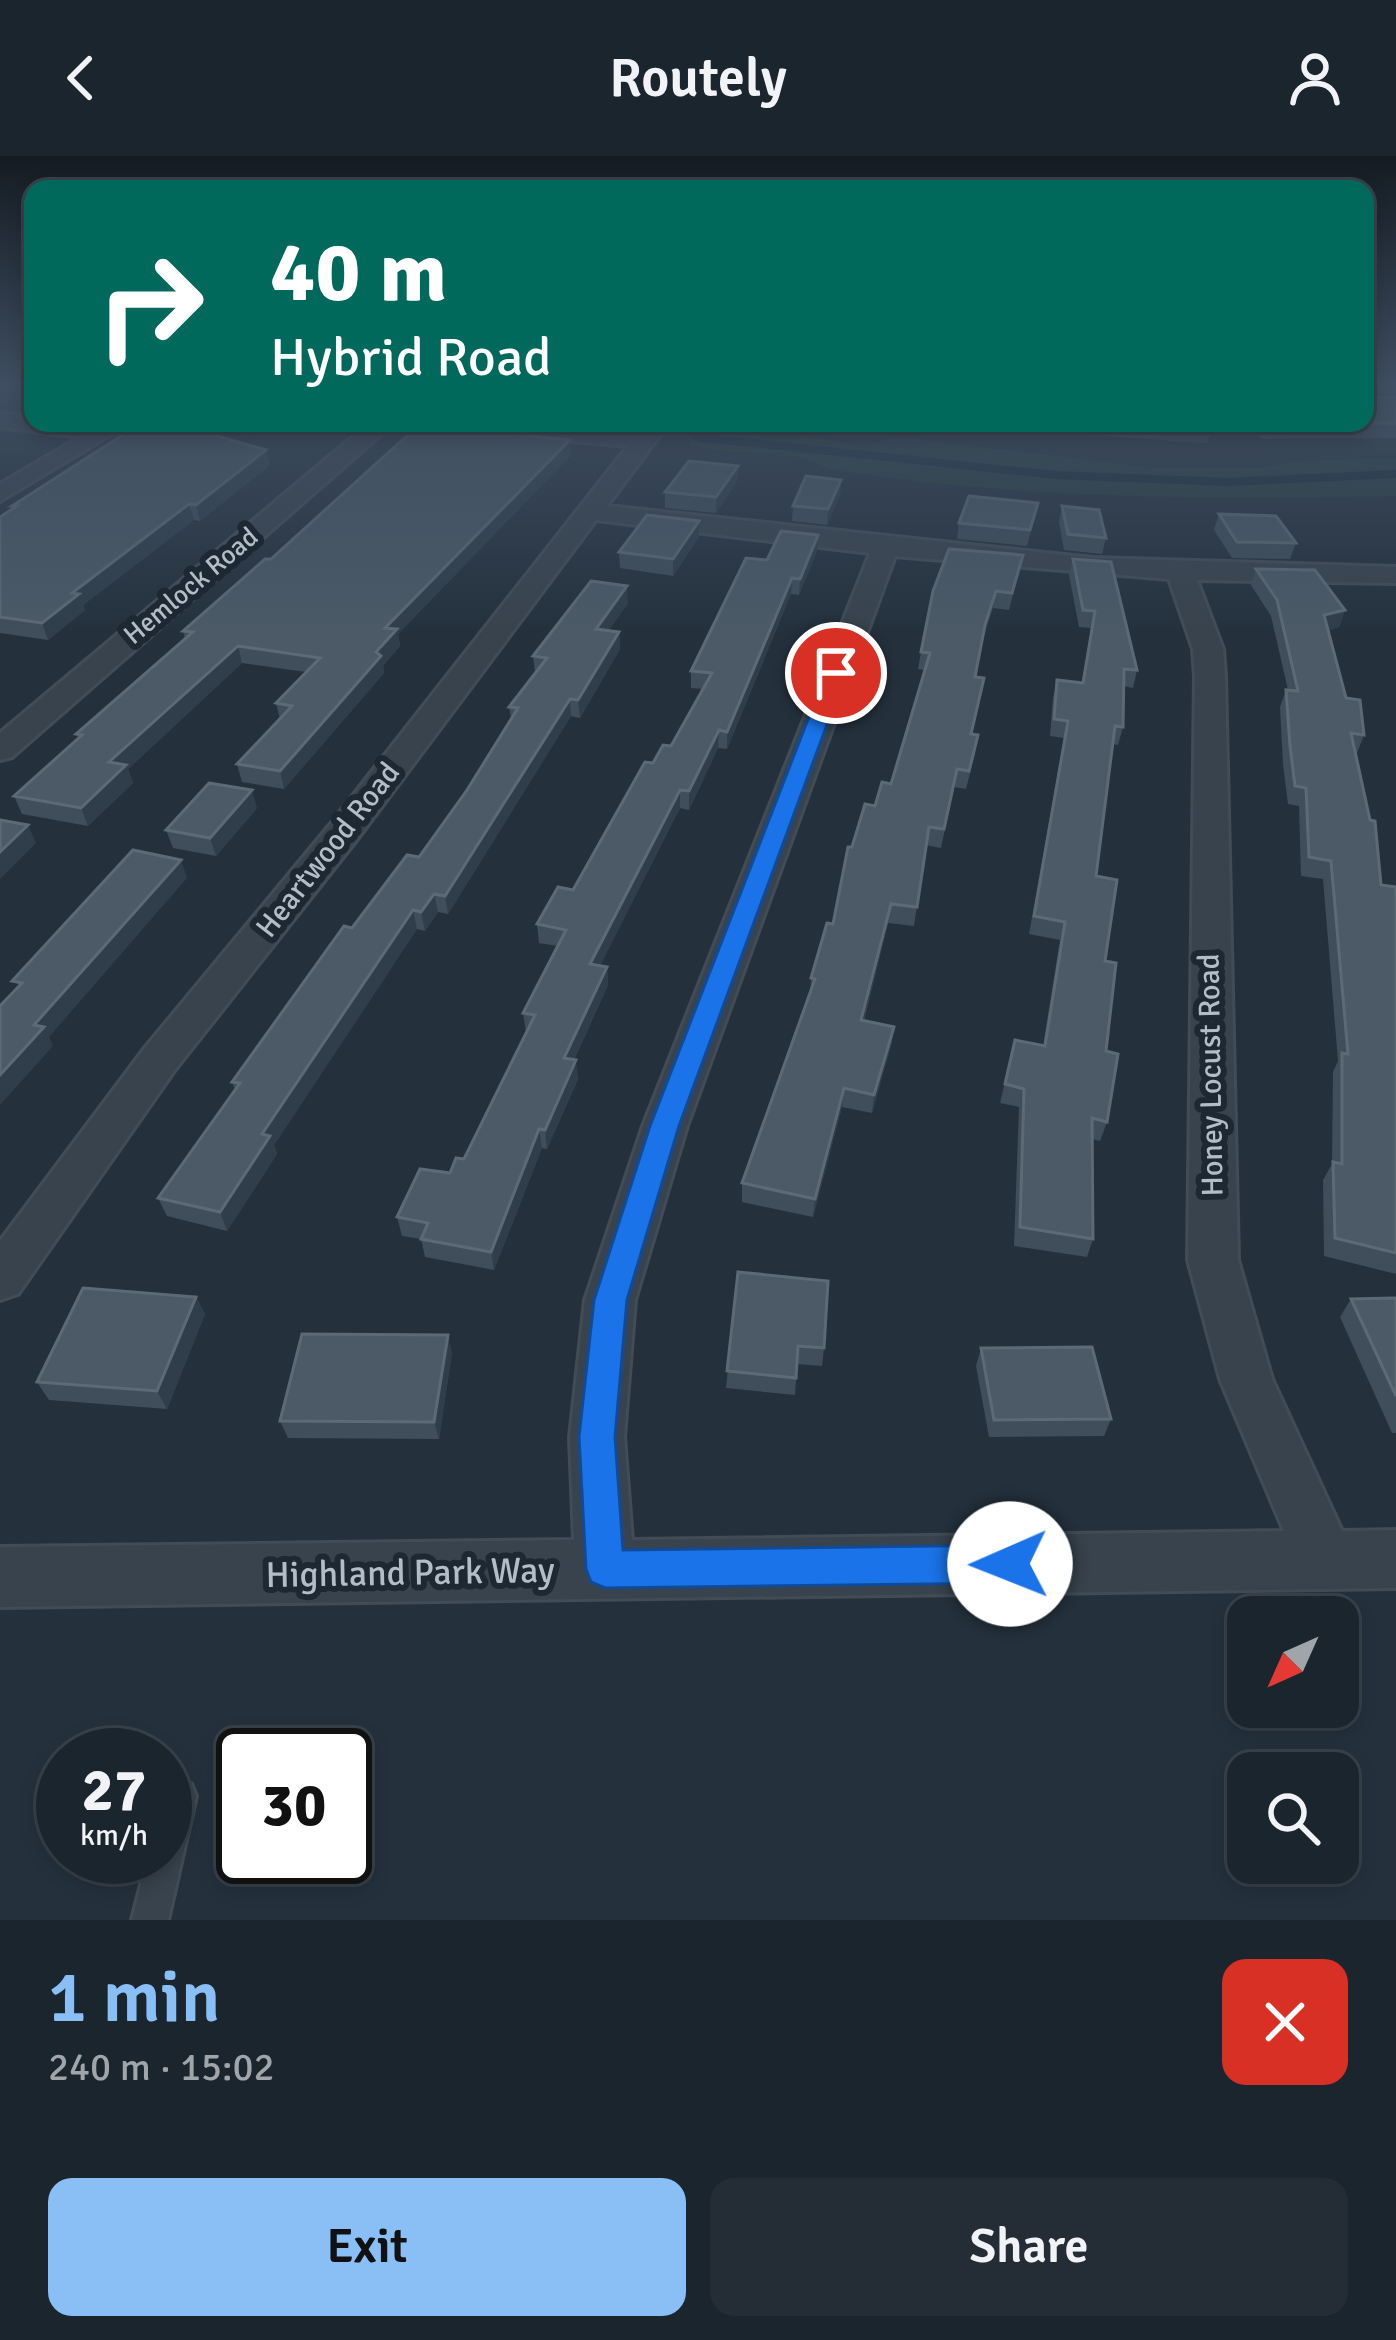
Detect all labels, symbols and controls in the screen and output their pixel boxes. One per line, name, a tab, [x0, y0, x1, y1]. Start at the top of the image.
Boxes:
icon: back	[48, 45, 114, 111]
text: Routely	[609, 45, 787, 112]
icon: person	[1282, 45, 1348, 111]
text: 40 m	[270, 221, 447, 325]
icon: right	[72, 228, 228, 384]
text: Hybrid Road	[270, 324, 552, 391]
street label: Hemlock Road	[117, 520, 265, 652]
pin	[785, 622, 887, 724]
icon: arrive	[803, 640, 869, 706]
street label: Heartwood Road	[248, 755, 408, 945]
street label: Honey Locust Road	[1190, 953, 1232, 1197]
position arrow	[947, 1501, 1073, 1627]
street label: Highland Park Way	[265, 1548, 555, 1598]
north arrow	[1227, 1596, 1359, 1728]
map controls	[1227, 1596, 1359, 1884]
speed limit sign: 30	[216, 1728, 372, 1884]
button: search	[1227, 1752, 1359, 1884]
text: 27	[82, 1754, 146, 1828]
text: km/h	[80, 1817, 148, 1854]
text: 1 min	[48, 1953, 220, 2042]
button: close	[1222, 1959, 1348, 2085]
text: 240 m · 15:02	[48, 2043, 275, 2091]
button: Exit	[48, 2178, 686, 2316]
button: Share	[710, 2178, 1348, 2316]

